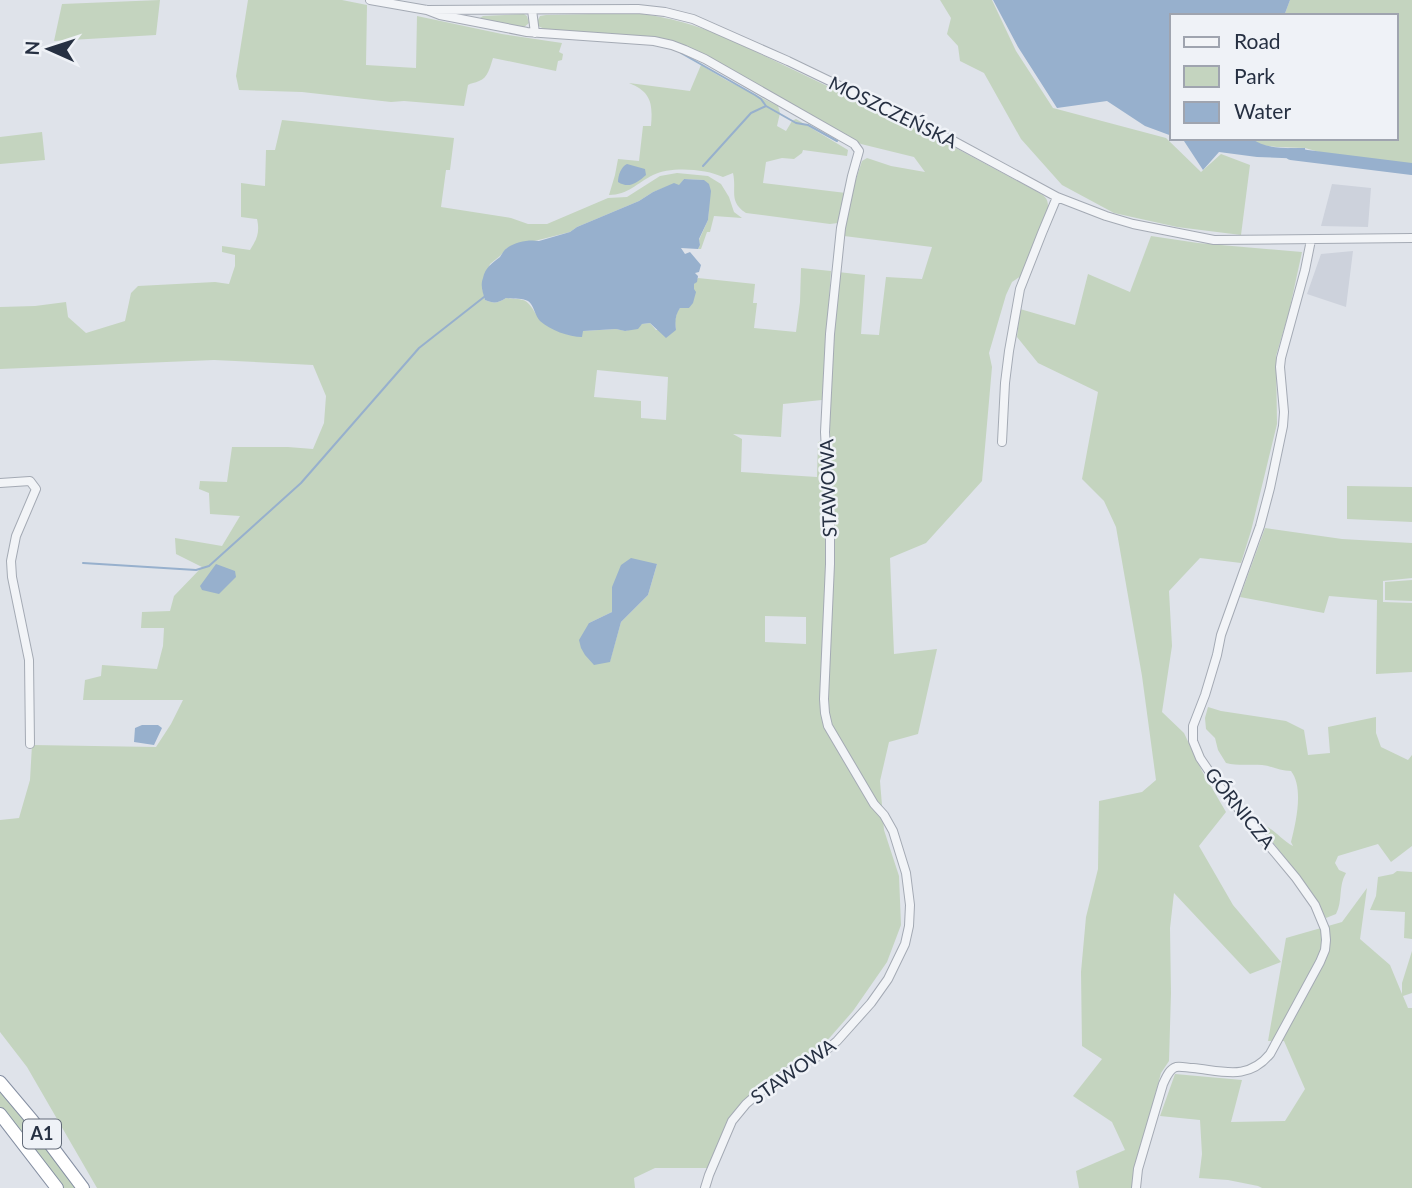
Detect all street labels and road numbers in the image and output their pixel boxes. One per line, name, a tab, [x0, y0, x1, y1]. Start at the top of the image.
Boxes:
street label: MOSZCZEŃSKA	[825, 71, 961, 153]
street label: STAWOWA	[814, 438, 841, 538]
street label: GÓRNICZA	[1201, 762, 1280, 853]
street label: STAWOWA	[746, 1033, 840, 1108]
road number: A1	[23, 1120, 61, 1148]

